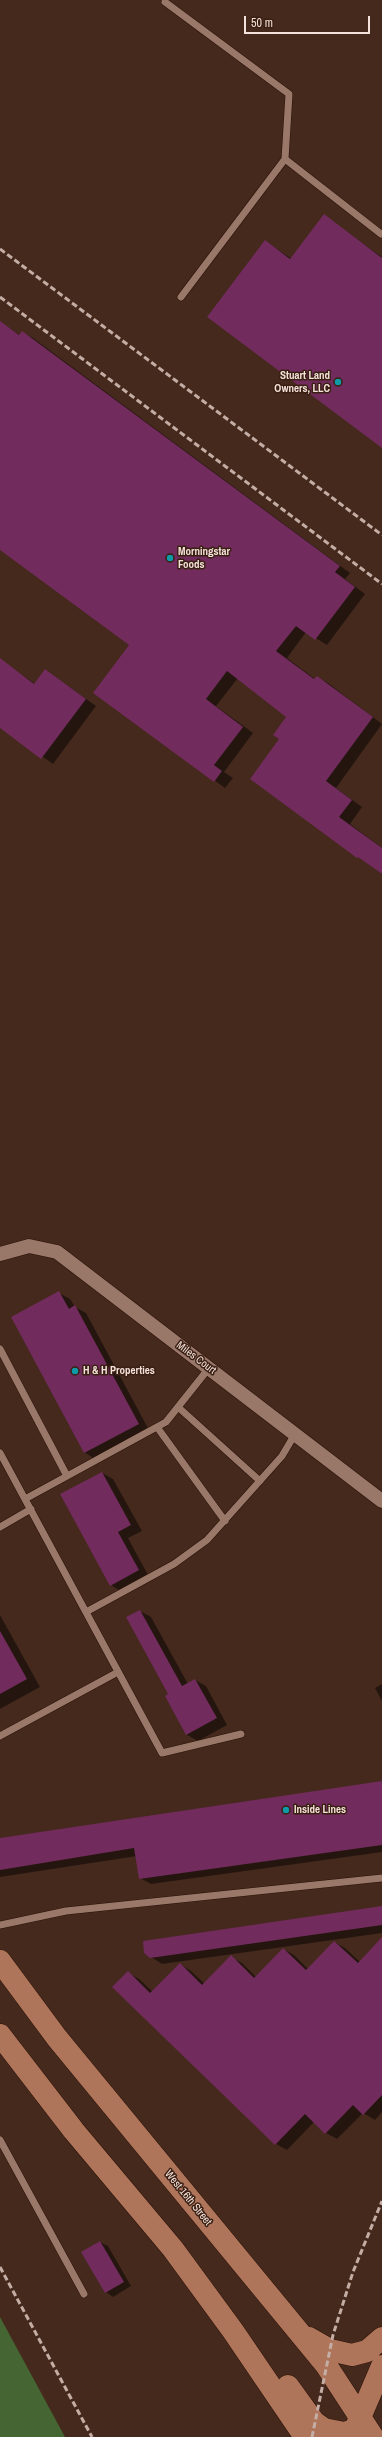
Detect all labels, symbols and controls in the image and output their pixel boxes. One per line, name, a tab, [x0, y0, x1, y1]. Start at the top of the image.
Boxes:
scale bar	[246, 8, 372, 34]
text: 50 m	[251, 15, 273, 31]
place label: Stuart Land Owners, LLC	[274, 369, 330, 395]
marker: Stuart Land Owners, LLC	[333, 377, 343, 387]
place label: Morningstar Foods	[178, 545, 230, 571]
marker: Morningstar Foods	[165, 553, 175, 563]
street label: Miles Court	[174, 1339, 218, 1377]
place label: H & H Properties	[83, 1364, 155, 1378]
marker: H & H Properties	[70, 1366, 80, 1376]
place label: Inside Lines	[294, 1803, 346, 1817]
marker: Inside Lines	[281, 1805, 291, 1815]
street label: West 16th Street	[162, 2168, 214, 2228]

